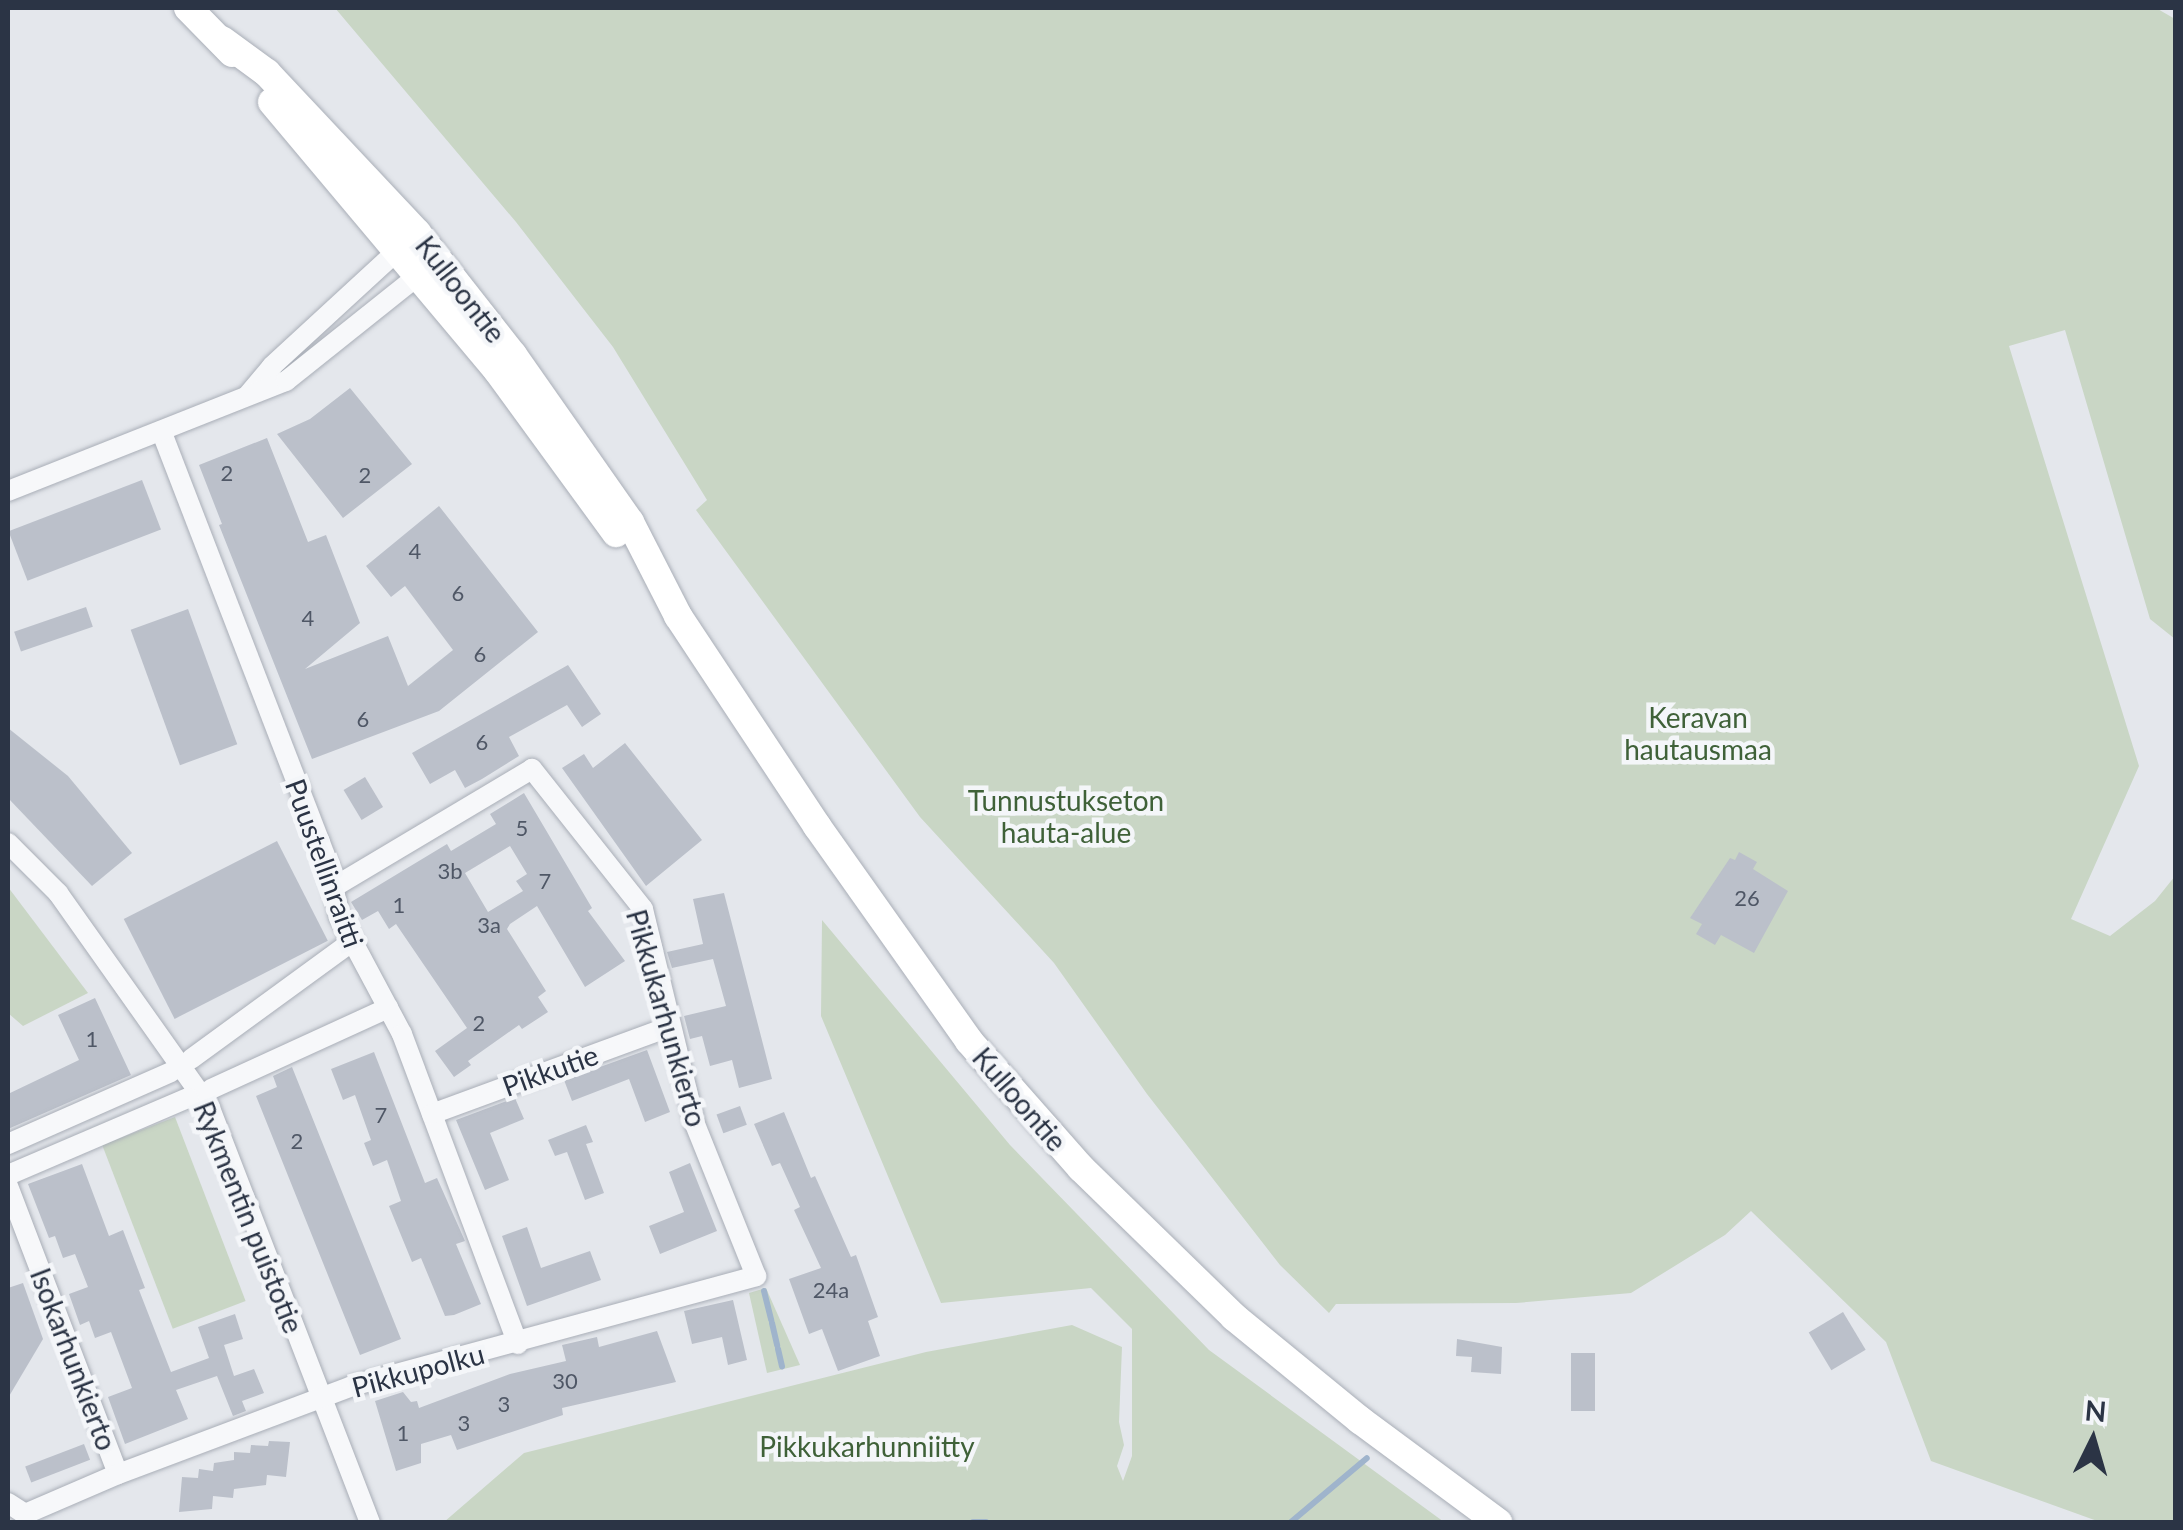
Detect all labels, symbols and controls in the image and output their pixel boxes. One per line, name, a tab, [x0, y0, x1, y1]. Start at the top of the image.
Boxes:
street label: Kulloontie	[409, 229, 513, 349]
house number: 2	[221, 460, 233, 486]
house number: 2	[359, 462, 371, 488]
house number: 4	[409, 538, 421, 564]
house number: 6	[452, 580, 464, 606]
house number: 4	[302, 605, 314, 631]
house number: 6	[474, 641, 486, 667]
park label: Keravan hautausmaa	[1624, 700, 1772, 766]
house number: 6	[357, 706, 369, 732]
house number: 6	[476, 729, 488, 755]
street label: Puustellinraitti	[279, 774, 371, 952]
park label: Tunnustukseton hauta-alue	[968, 783, 1164, 849]
house number: 5	[516, 815, 528, 841]
house number: 3b	[437, 858, 463, 884]
house number: 7	[539, 868, 551, 894]
house number: 26	[1734, 885, 1760, 911]
house number: 1	[393, 892, 405, 918]
street label: Pikkukarhunkierto	[620, 905, 714, 1131]
house number: 3a	[477, 912, 501, 938]
house number: 2	[473, 1010, 485, 1036]
house number: 1	[86, 1026, 98, 1052]
street label: Pikkutie	[497, 1037, 603, 1103]
street label: Kulloontie	[966, 1040, 1074, 1158]
street label: Rykmentin puistotie	[187, 1096, 311, 1338]
house number: 7	[375, 1102, 387, 1128]
house number: 2	[291, 1128, 303, 1154]
street label: Isokarhunkierto	[24, 1263, 124, 1455]
house number: 24a	[813, 1277, 849, 1303]
street label: Pikkupolku	[348, 1336, 488, 1404]
house number: 30	[552, 1368, 578, 1394]
north arrow	[2043, 1390, 2143, 1490]
house number: 3	[498, 1391, 510, 1417]
text: N	[2083, 1392, 2108, 1428]
house number: 3	[458, 1410, 470, 1436]
house number: 1	[397, 1420, 409, 1446]
park label: Pikkukarhunniitty	[759, 1429, 975, 1463]

